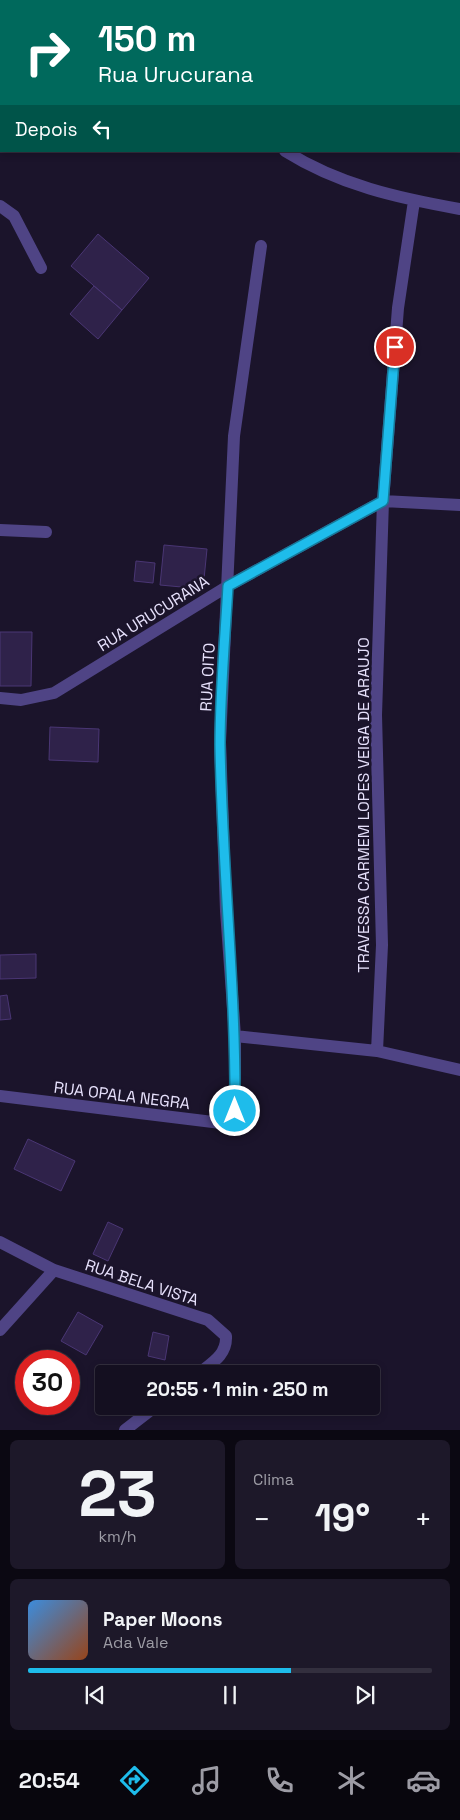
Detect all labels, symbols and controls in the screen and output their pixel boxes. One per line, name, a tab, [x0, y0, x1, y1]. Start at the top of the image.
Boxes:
text: 150 m	[98, 17, 196, 61]
icon: right	[15, 20, 80, 85]
text: Rua Urucurana	[98, 60, 253, 88]
icon: left	[88, 115, 116, 143]
text: Depois	[15, 117, 78, 142]
pin	[374, 326, 416, 368]
icon: arrive	[381, 333, 409, 361]
street label: RUA URUCURANA	[94, 571, 213, 656]
street label: TRAVESSA CARMEM LOPES VEIGA DE ARAUJO	[353, 637, 374, 973]
street label: RUA OITO	[195, 642, 220, 712]
street label: RUA OPALA NEGRA	[53, 1077, 191, 1114]
position arrow	[208, 1084, 260, 1136]
street label: RUA BELA VISTA	[82, 1254, 201, 1311]
speed limit sign: 30	[15, 1350, 80, 1415]
text: 20:55 · 1 min · 250 m	[146, 1377, 329, 1402]
text: 23	[78, 1452, 157, 1535]
text: Clima	[253, 1469, 294, 1490]
text: 19°	[315, 1494, 370, 1542]
text: −	[253, 1501, 270, 1537]
text: +	[415, 1501, 432, 1537]
text: km/h	[98, 1526, 137, 1547]
text: Paper Moons	[103, 1607, 222, 1632]
text: Ada Vale	[103, 1632, 168, 1653]
icon: previous	[81, 1681, 109, 1709]
icon: pause	[216, 1681, 244, 1709]
icon: next	[351, 1681, 379, 1709]
icon: directions	[117, 1763, 152, 1798]
icon: music	[189, 1763, 224, 1798]
icon: phone	[262, 1763, 297, 1798]
icon: climate	[334, 1763, 369, 1798]
icon: car	[406, 1763, 441, 1798]
text: 20:54	[19, 1766, 80, 1794]

